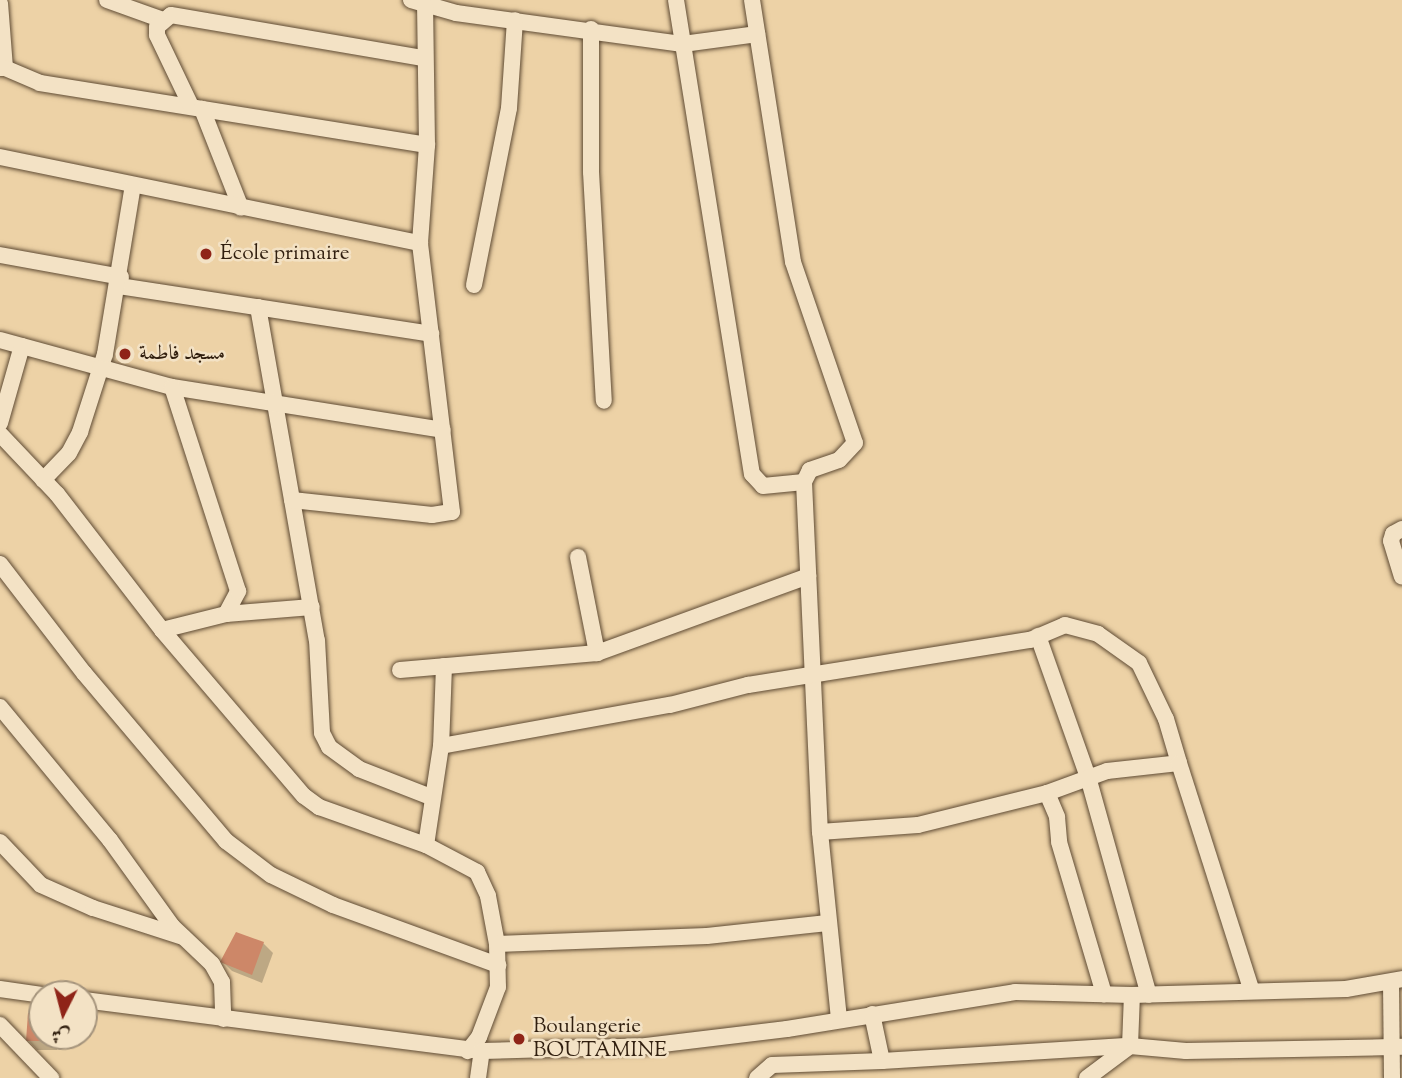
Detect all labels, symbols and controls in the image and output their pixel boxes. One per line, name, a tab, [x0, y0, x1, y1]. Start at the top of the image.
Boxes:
place label: École primaire	[220, 241, 350, 267]
marker: École primaire	[198, 246, 214, 262]
place label: مسجد فاطمة	[139, 341, 225, 367]
marker: مسجد فاطمة	[117, 346, 133, 362]
north arrow	[28, 980, 98, 1050]
place label: Boulangerie BOUTAMINE	[533, 1014, 667, 1064]
text: ش	[50, 1020, 72, 1049]
marker: Boulangerie BOUTAMINE	[511, 1031, 527, 1047]

